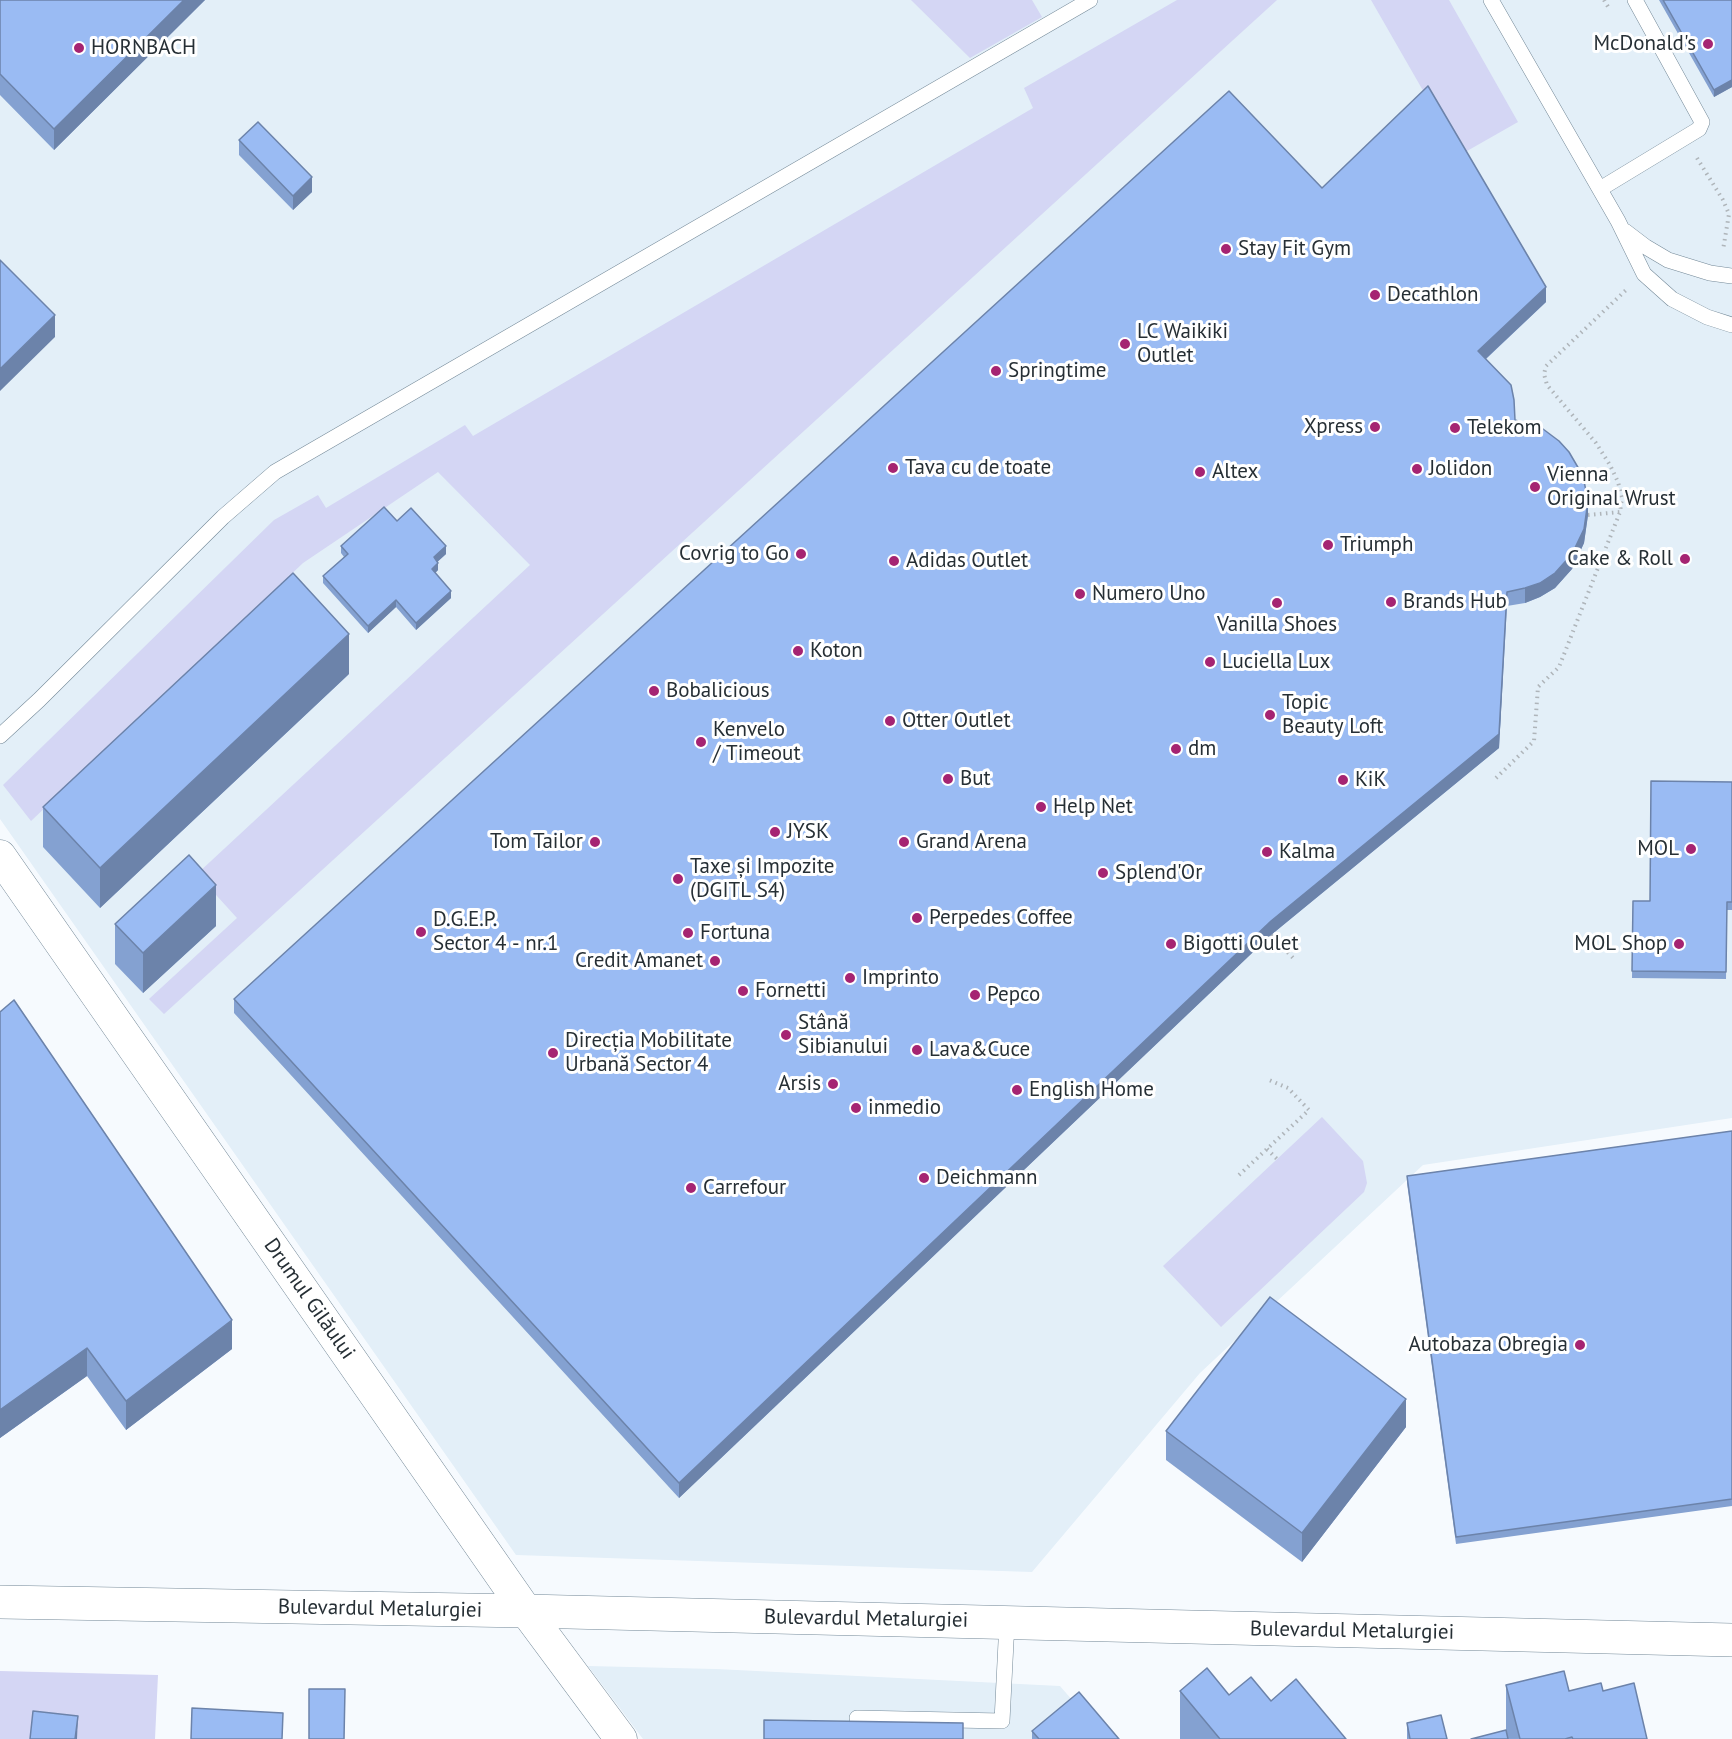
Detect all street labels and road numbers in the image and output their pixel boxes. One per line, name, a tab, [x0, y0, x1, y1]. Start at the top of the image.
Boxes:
street label: Drumul Gilăului	[258, 1234, 360, 1364]
street label: Bulevardul Metalurgiei	[278, 1595, 482, 1623]
street label: Bulevardul Metalurgiei	[764, 1605, 968, 1633]
street label: Bulevardul Metalurgiei	[1250, 1617, 1454, 1645]

